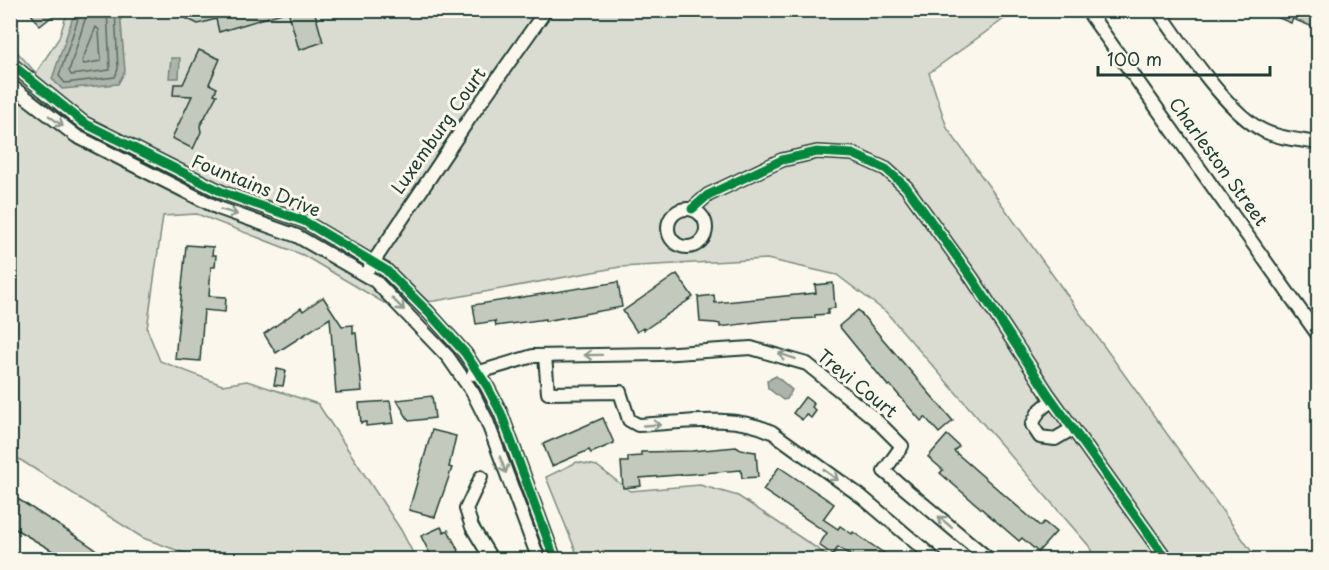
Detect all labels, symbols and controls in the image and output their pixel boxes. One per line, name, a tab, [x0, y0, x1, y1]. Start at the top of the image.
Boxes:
scale bar	[1098, 39, 1270, 77]
text: 100 m	[1107, 45, 1162, 72]
street label: Luxemburg Court	[384, 61, 492, 199]
street label: Charleston Street	[1163, 91, 1275, 231]
one-way arrow	[48, 115, 64, 128]
street label: Fountains Drive	[188, 146, 325, 223]
one-way arrow	[219, 207, 238, 218]
one-way arrow	[390, 296, 405, 311]
street label: Trevi Court	[812, 342, 904, 424]
one-way arrow	[584, 349, 604, 361]
one-way arrow	[778, 350, 797, 361]
one-way arrow	[642, 419, 662, 430]
one-way arrow	[498, 455, 509, 474]
one-way arrow	[823, 469, 839, 481]
one-way arrow	[938, 515, 953, 529]

